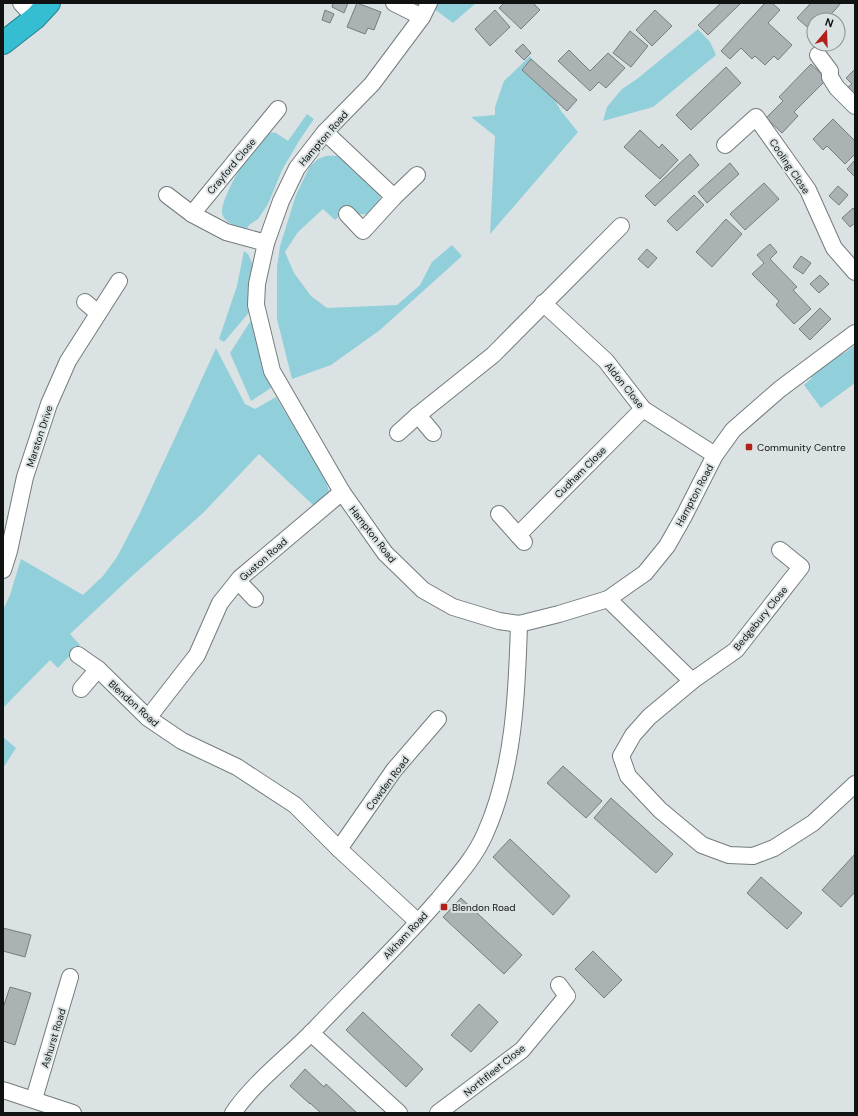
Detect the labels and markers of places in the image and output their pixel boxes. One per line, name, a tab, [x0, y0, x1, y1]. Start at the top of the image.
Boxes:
place label: Community Centre	[757, 441, 846, 454]
marker: Community Centre	[744, 442, 754, 452]
place label: Blendon Road	[452, 901, 516, 914]
marker: Blendon Road	[439, 902, 449, 912]

